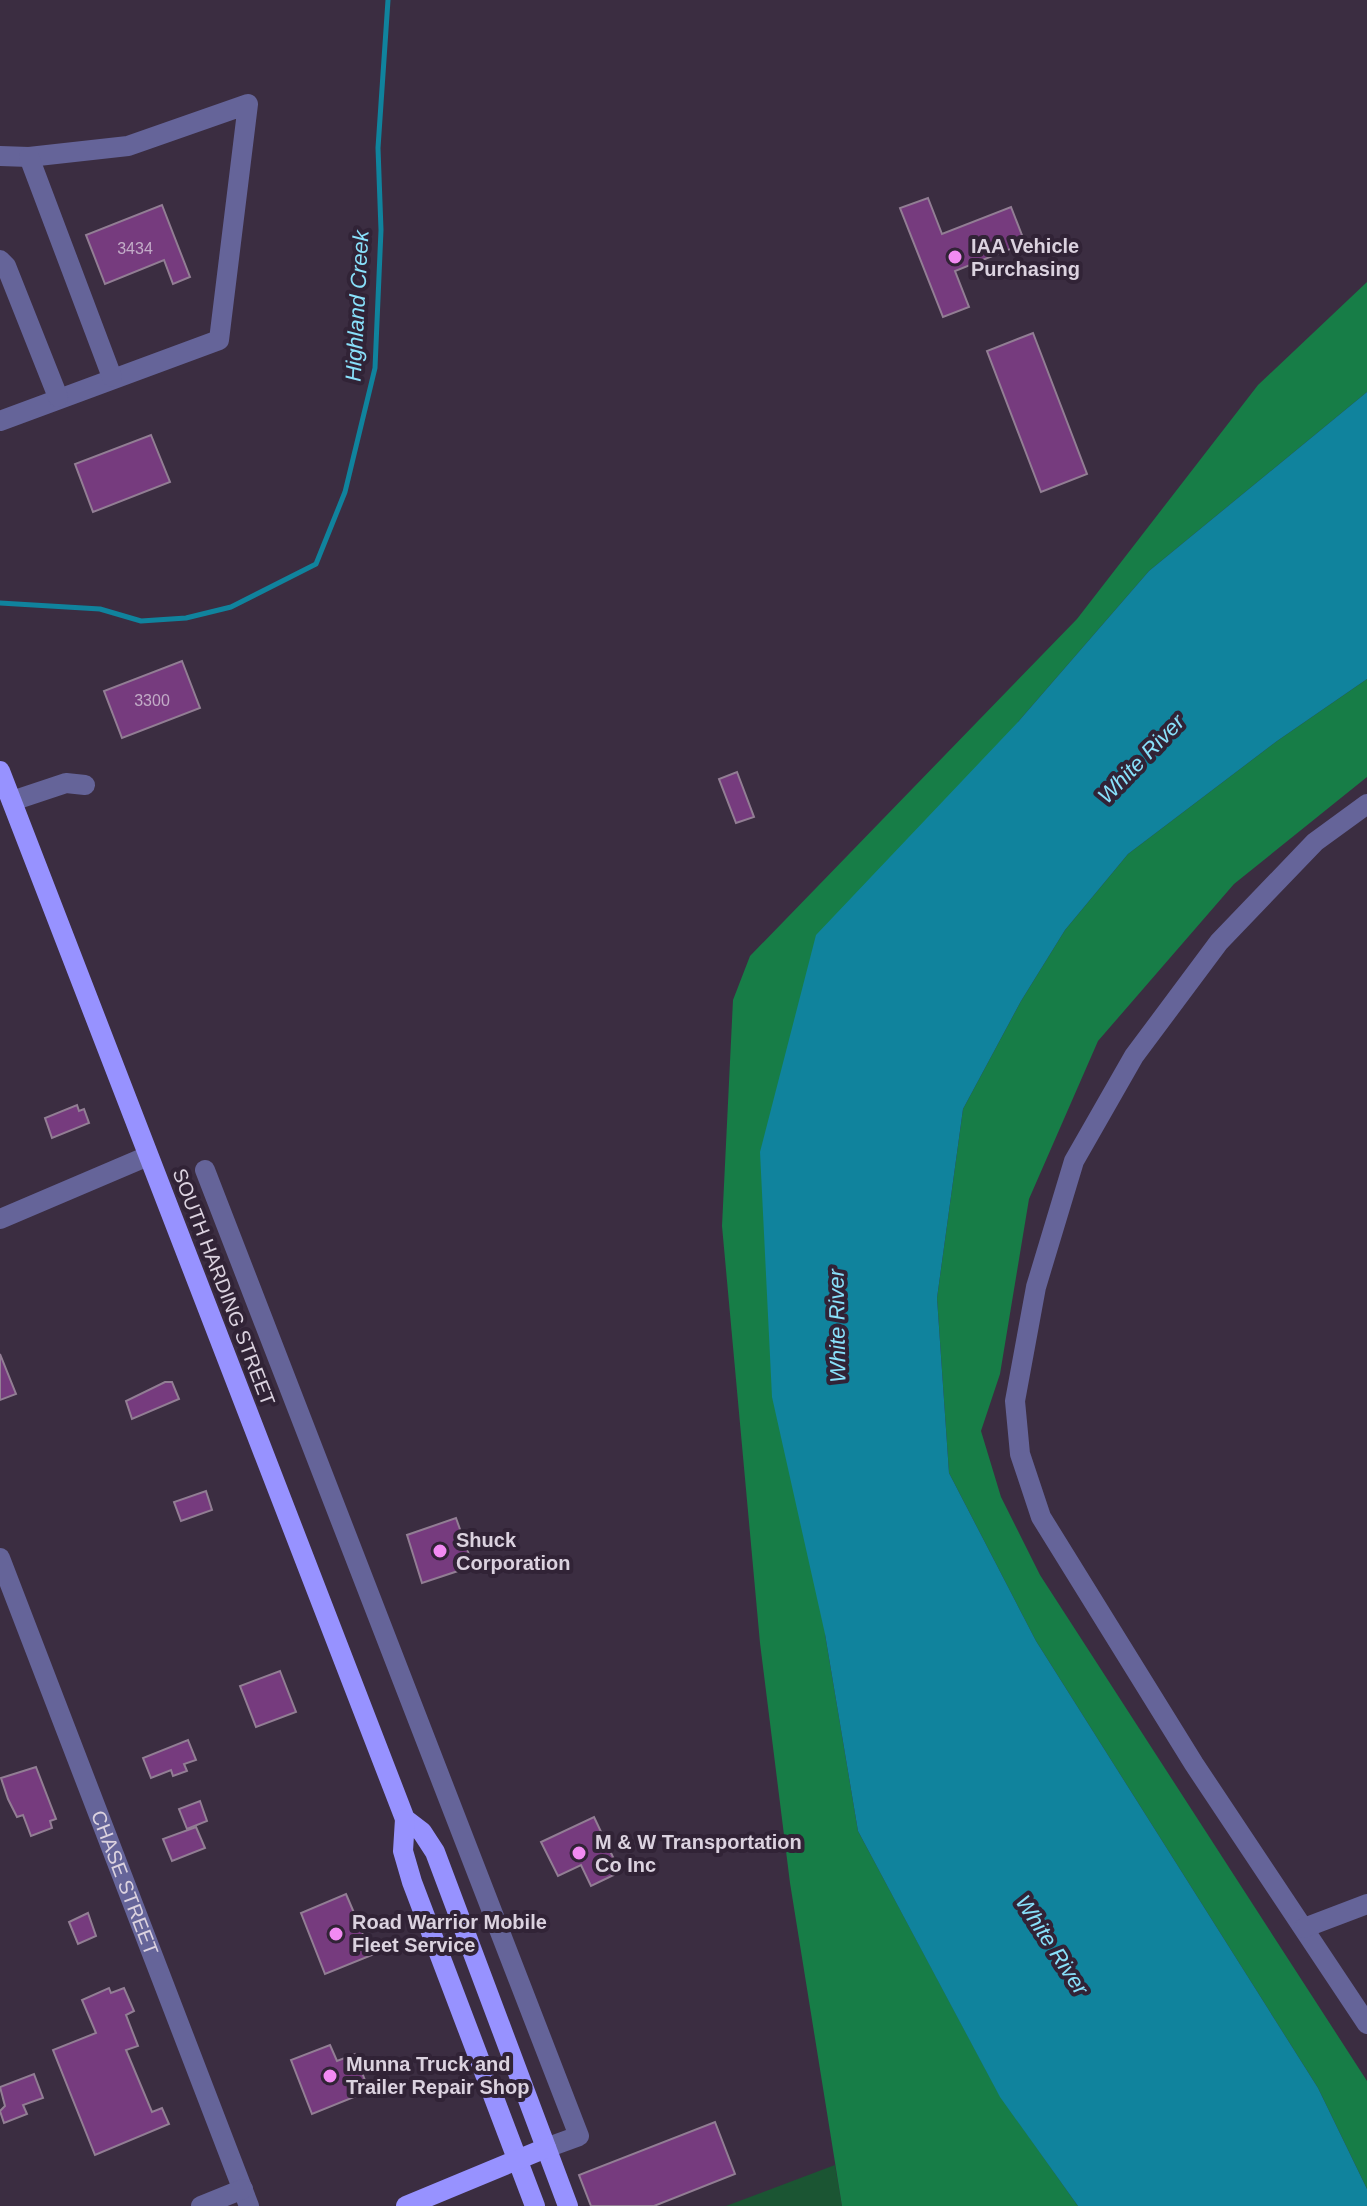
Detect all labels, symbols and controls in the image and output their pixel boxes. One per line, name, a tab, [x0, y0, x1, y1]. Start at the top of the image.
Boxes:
water label: Highland Creek	[341, 229, 374, 382]
place label: IAA Vehicle Purchasing	[971, 235, 1080, 280]
house number: 3434	[117, 240, 153, 257]
marker: IAA Vehicle Purchasing	[946, 248, 964, 266]
house number: 3300	[134, 692, 170, 709]
water label: White River	[1093, 708, 1191, 809]
street label: SOUTH HARDING STREET	[169, 1165, 279, 1409]
water label: White River	[823, 1267, 850, 1383]
place label: Shuck Corporation	[456, 1529, 570, 1574]
marker: Shuck Corporation	[431, 1542, 449, 1560]
street label: CHASE STREET	[87, 1807, 163, 1958]
place label: M & W Transportation Co Inc	[595, 1831, 802, 1876]
marker: M & W Transportation Co Inc	[570, 1844, 588, 1862]
water label: White River	[1011, 1891, 1094, 2001]
place label: Road Warrior Mobile Fleet Service	[352, 1911, 547, 1956]
marker: Road Warrior Mobile Fleet Service	[327, 1925, 345, 1943]
place label: Munna Truck and Trailer Repair Shop	[346, 2053, 529, 2098]
marker: Munna Truck and Trailer Repair Shop	[321, 2067, 339, 2085]

